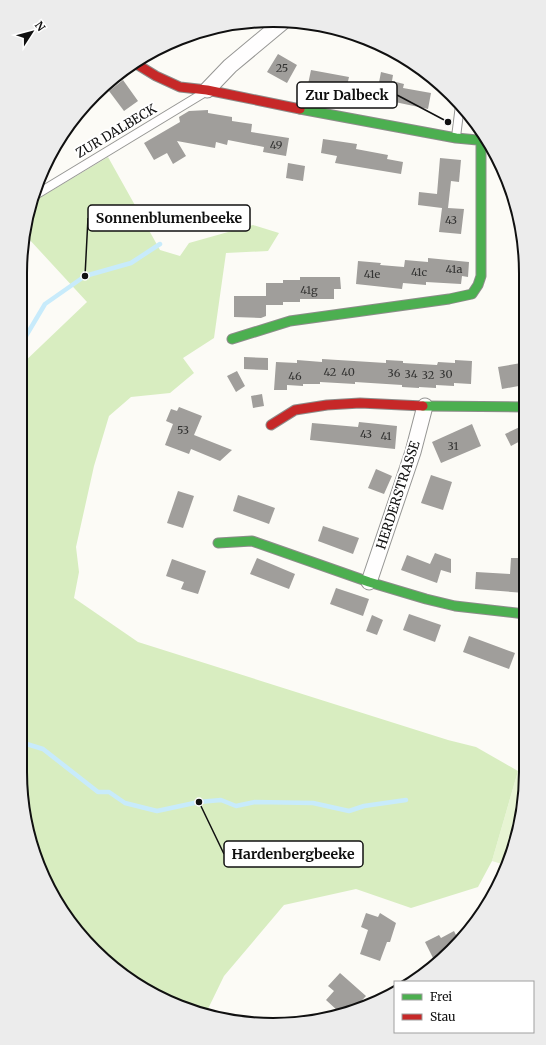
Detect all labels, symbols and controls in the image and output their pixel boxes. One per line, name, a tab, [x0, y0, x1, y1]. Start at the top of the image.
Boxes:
north arrow	[12, 12, 52, 52]
text: N	[32, 18, 48, 34]
house number: 25	[276, 61, 288, 75]
callout: Zur Dalbeck	[297, 82, 397, 108]
text: Zur Dalbeck	[305, 86, 390, 104]
street label: ZUR DALBECK	[72, 100, 160, 162]
house number: 49	[270, 138, 283, 152]
callout: Sonnenblumenbeeke	[88, 205, 250, 231]
text: Sonnenblumenbeeke	[96, 209, 243, 227]
house number: 43	[445, 213, 457, 227]
house number: 41a	[446, 262, 463, 276]
house number: 41c	[411, 265, 428, 279]
house number: 41e	[364, 267, 380, 281]
house number: 41g	[300, 283, 318, 297]
house number: 42	[324, 365, 336, 379]
house number: 40	[341, 365, 355, 379]
house number: 36	[388, 366, 401, 380]
house number: 34	[405, 367, 418, 381]
house number: 30	[439, 367, 453, 381]
house number: 32	[422, 368, 434, 382]
house number: 46	[288, 369, 302, 383]
house number: 53	[177, 423, 189, 437]
house number: 43	[360, 427, 372, 441]
house number: 41	[381, 429, 391, 443]
street label: HERDERSTRASSE	[372, 438, 424, 551]
house number: 31	[448, 439, 458, 453]
callout: Hardenbergbeeke	[224, 841, 363, 867]
text: Hardenbergbeeke	[232, 845, 355, 863]
legend	[394, 981, 534, 1033]
text: Frei	[430, 989, 452, 1004]
text: Stau	[430, 1009, 456, 1024]

